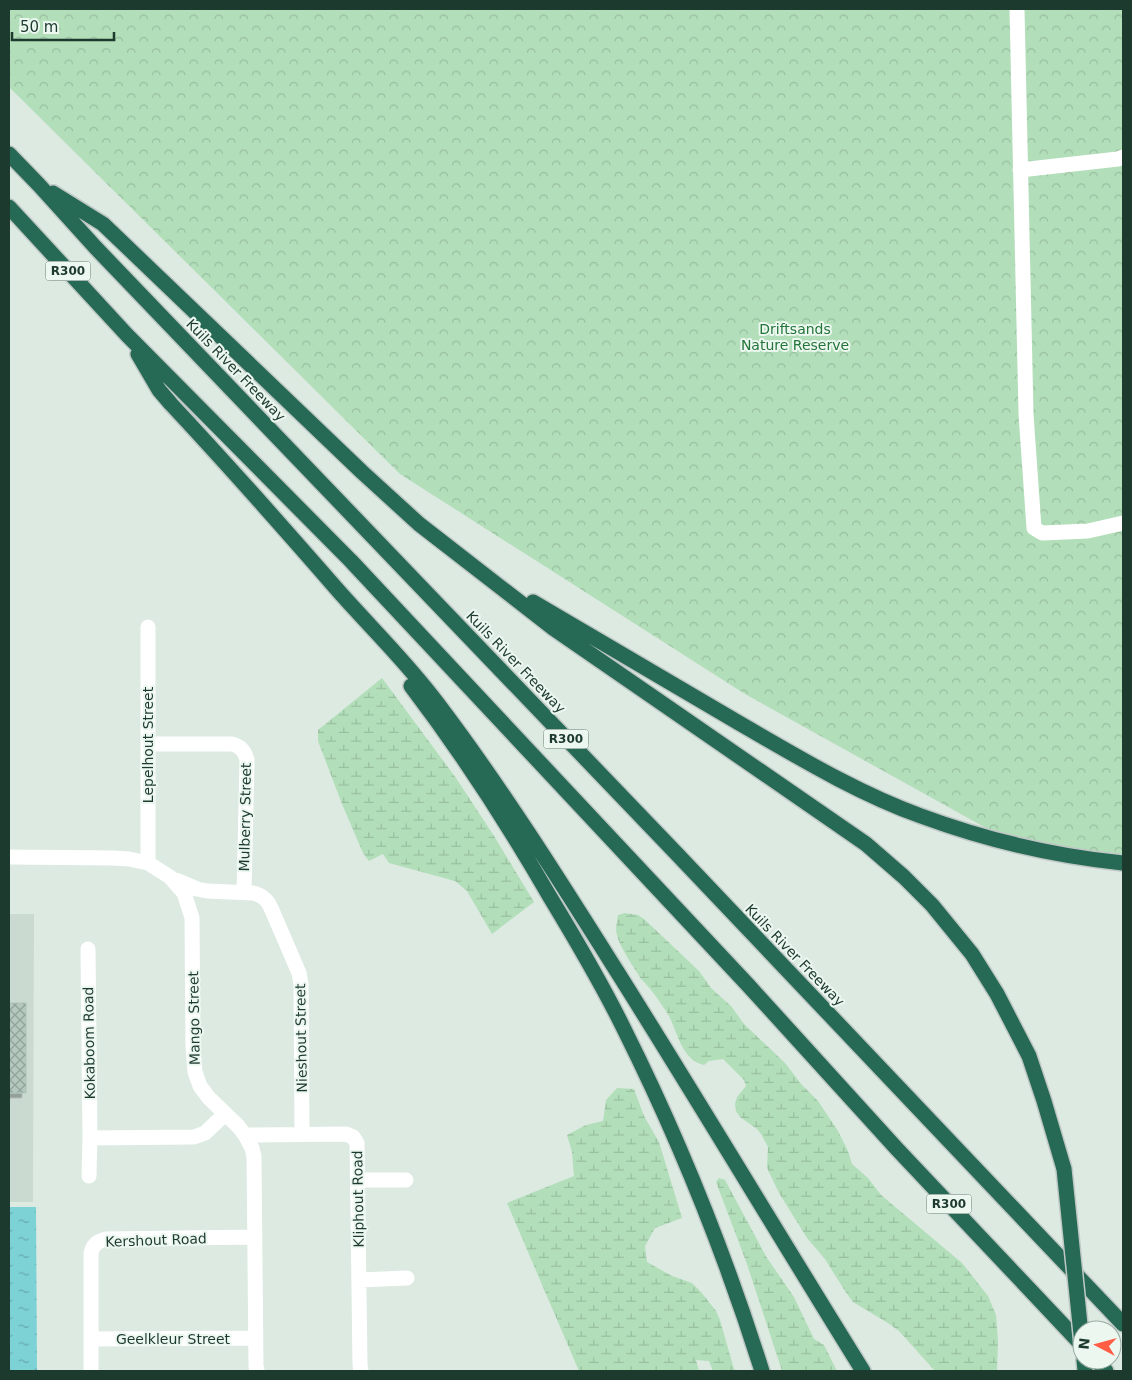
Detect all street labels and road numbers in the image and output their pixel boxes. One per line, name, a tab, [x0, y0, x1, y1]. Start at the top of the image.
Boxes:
road number: R300	[46, 262, 90, 280]
street label: Kuils River Freeway	[183, 316, 289, 424]
street label: Kuils River Freeway	[463, 608, 569, 716]
street label: Lepelhout Street	[140, 686, 156, 803]
road number: R300	[544, 730, 588, 749]
street label: Mulberry Street	[236, 762, 254, 872]
street label: Kuils River Freeway	[742, 901, 848, 1009]
street label: Mango Street	[185, 970, 203, 1065]
street label: Nieshout Street	[292, 983, 310, 1093]
street label: Kokaboom Road	[80, 987, 98, 1099]
street label: Kliphout Road	[349, 1150, 367, 1248]
road number: R300	[926, 1194, 972, 1214]
street label: Kershout Road	[105, 1230, 207, 1250]
street label: Geelkleur Street	[116, 1331, 231, 1347]

